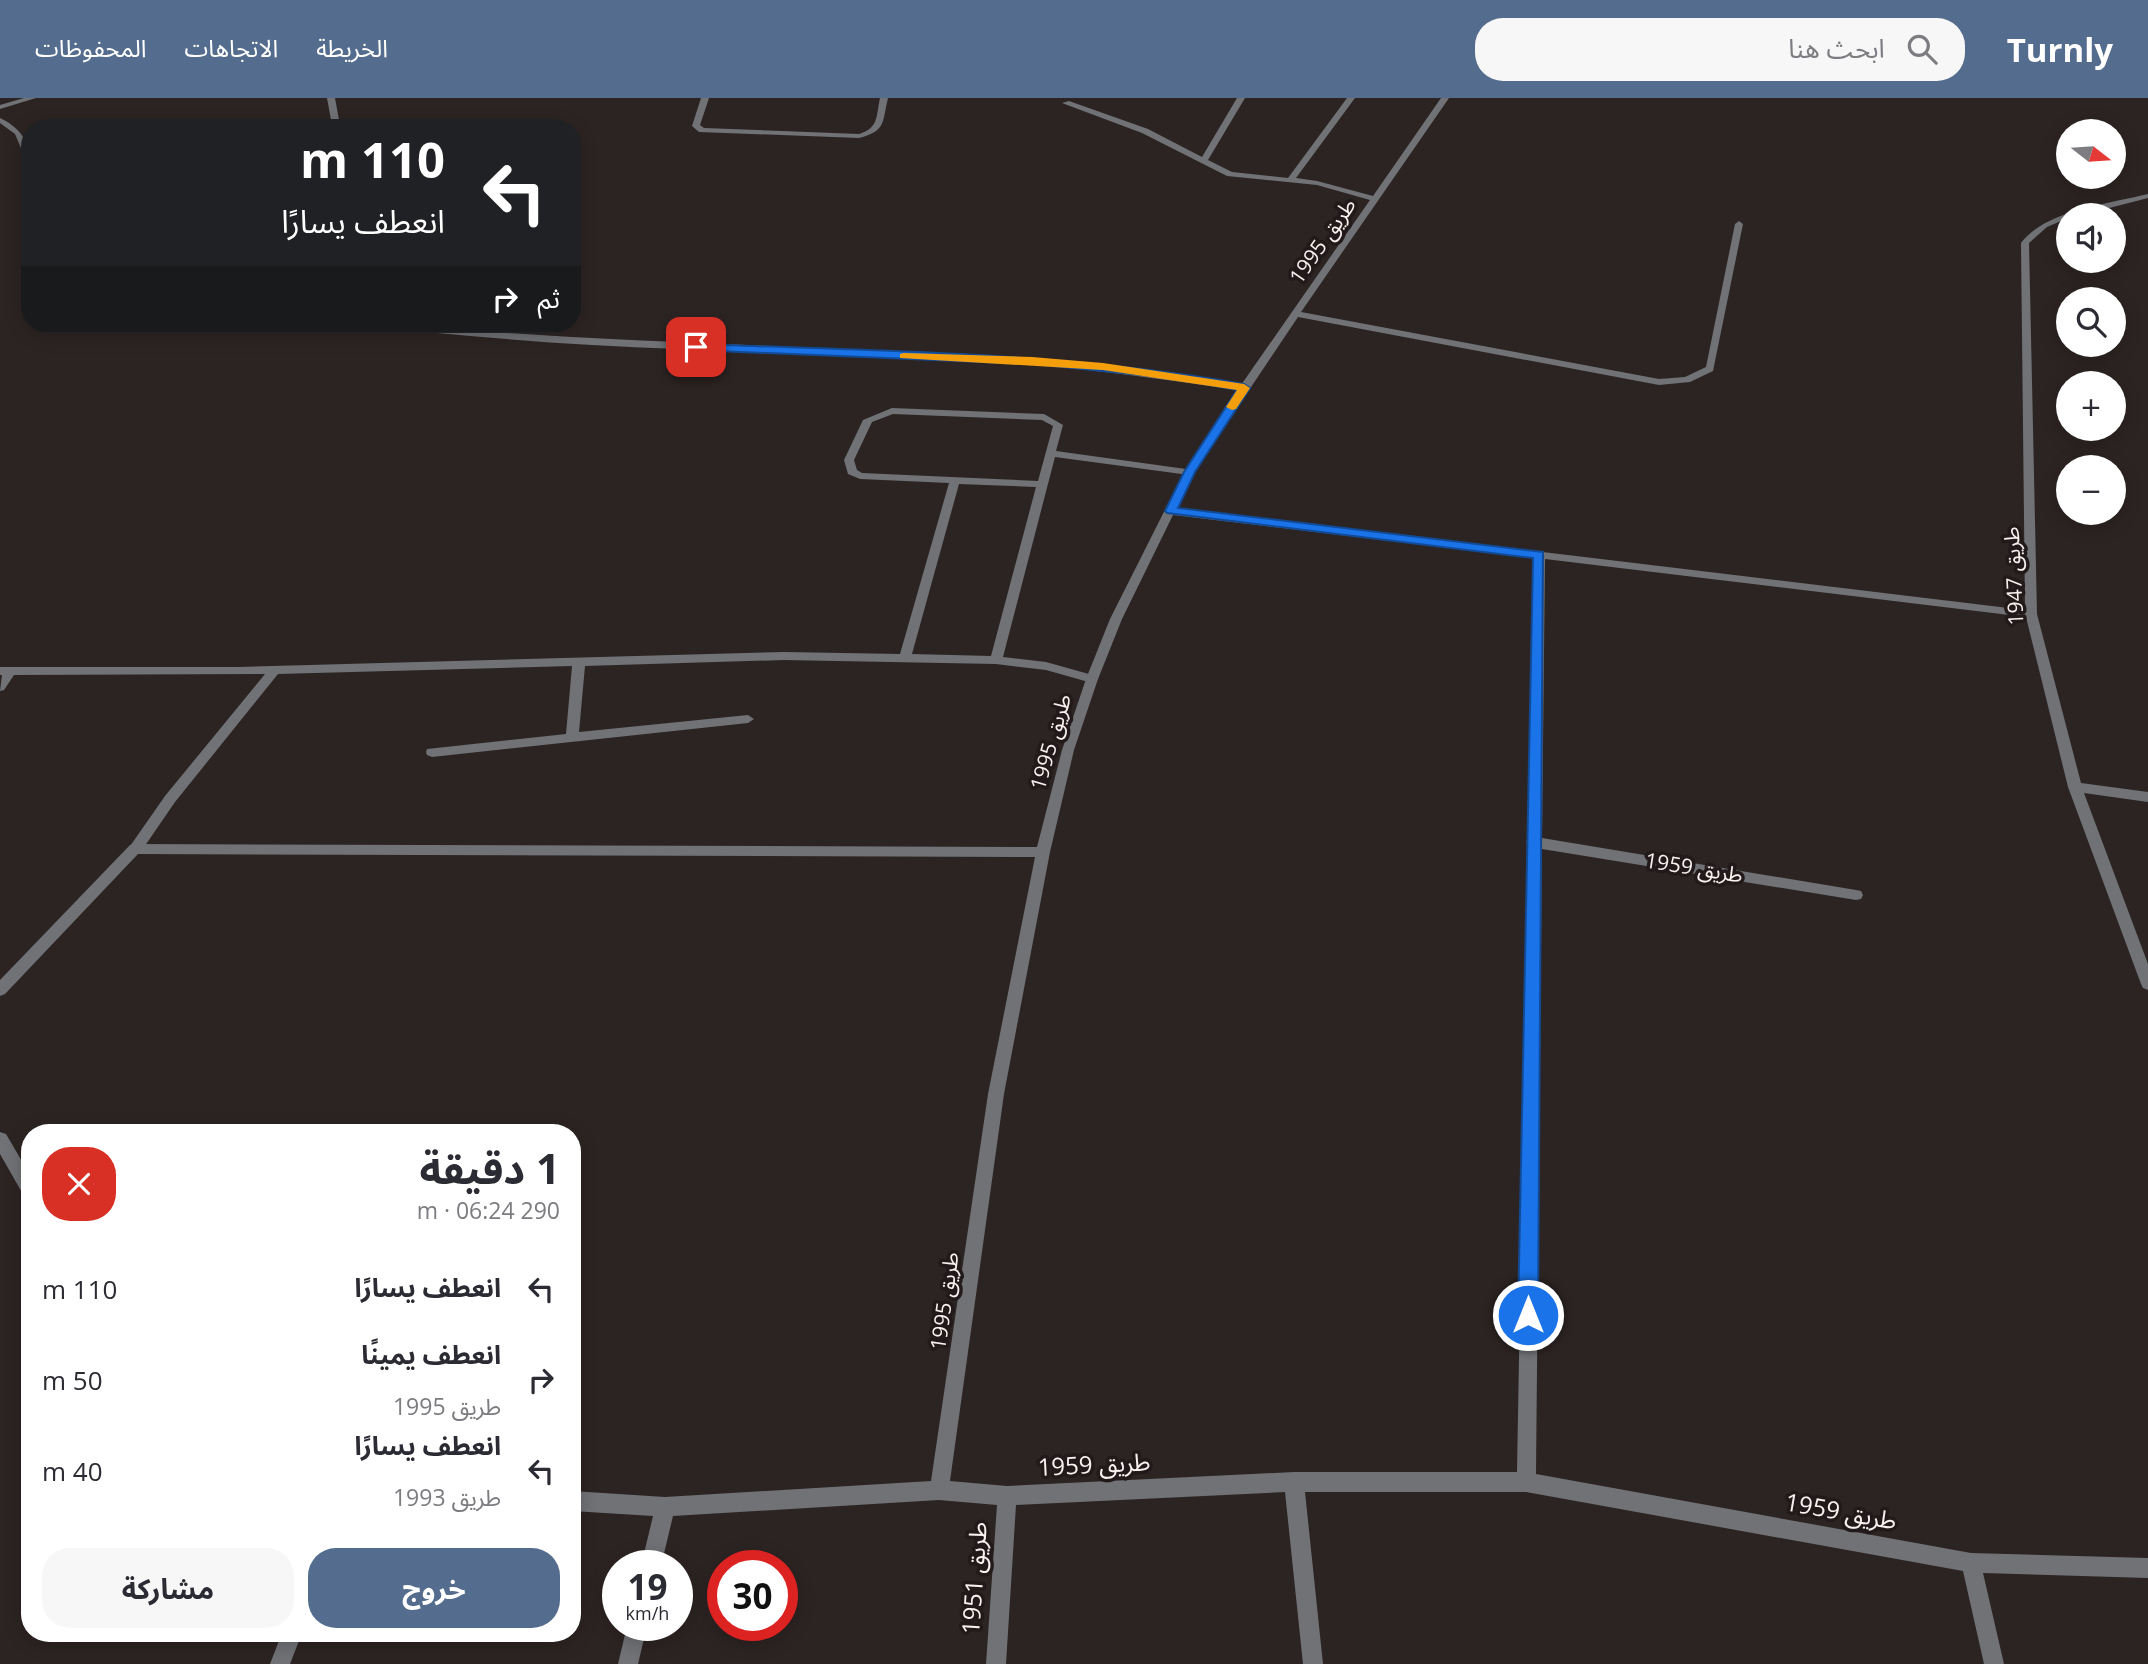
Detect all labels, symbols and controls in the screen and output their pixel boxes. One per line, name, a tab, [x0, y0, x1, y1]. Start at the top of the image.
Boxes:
search box	[1475, 18, 1965, 81]
text: Turnly	[2007, 27, 2113, 72]
text: ابحث هنا	[1788, 30, 1885, 66]
icon: search	[1903, 30, 1941, 68]
text: المحفوظات	[35, 31, 146, 64]
text: الاتجاهات	[184, 31, 278, 64]
text: الخريطة	[316, 31, 388, 64]
north arrow	[2056, 119, 2126, 189]
map controls	[2056, 119, 2126, 525]
text: 110 m	[300, 126, 445, 192]
icon: left	[469, 147, 560, 238]
street label: طريق 1995	[1282, 192, 1362, 289]
text: انعطف يسارًا	[281, 199, 445, 242]
button: sound	[2056, 203, 2126, 273]
icon: right	[486, 280, 524, 318]
text: ثم	[538, 280, 560, 316]
button: search	[2056, 287, 2126, 357]
pin	[666, 317, 726, 377]
icon: arrive	[677, 328, 715, 366]
button: +	[2056, 371, 2126, 441]
button: −	[2056, 455, 2126, 525]
street label: طريق 1947	[1996, 526, 2030, 626]
street label: طريق 1995	[1023, 690, 1077, 793]
street label: طريق 1959	[1643, 845, 1745, 889]
text: 1 دقيقة	[419, 1139, 560, 1196]
button: close	[42, 1147, 116, 1221]
text: 290 m · 06:24	[417, 1194, 560, 1226]
street label: طريق 1995	[923, 1250, 965, 1352]
text: انعطف يسارًا	[355, 1269, 501, 1305]
icon: left	[522, 1270, 560, 1308]
text: 110 m	[42, 1271, 117, 1307]
position arrow	[1491, 1278, 1565, 1352]
text: انعطف يمينًا	[361, 1336, 501, 1372]
icon: right	[522, 1361, 560, 1399]
text: 50 m	[42, 1362, 103, 1398]
text: طريق 1995	[393, 1390, 501, 1422]
text: انعطف يسارًا	[355, 1427, 501, 1463]
street label: طريق 1959	[1037, 1444, 1151, 1483]
icon: left	[522, 1452, 560, 1490]
text: 40 m	[42, 1453, 103, 1489]
text: طريق 1993	[393, 1481, 501, 1513]
street label: طريق 1959	[1783, 1484, 1900, 1537]
street label: طريق 1951	[953, 1521, 994, 1635]
button: مشاركة	[42, 1548, 294, 1628]
button: خروج	[308, 1548, 560, 1628]
speed limit sign: 30	[707, 1550, 798, 1641]
text: 19	[627, 1563, 668, 1610]
text: km/h	[626, 1601, 669, 1625]

